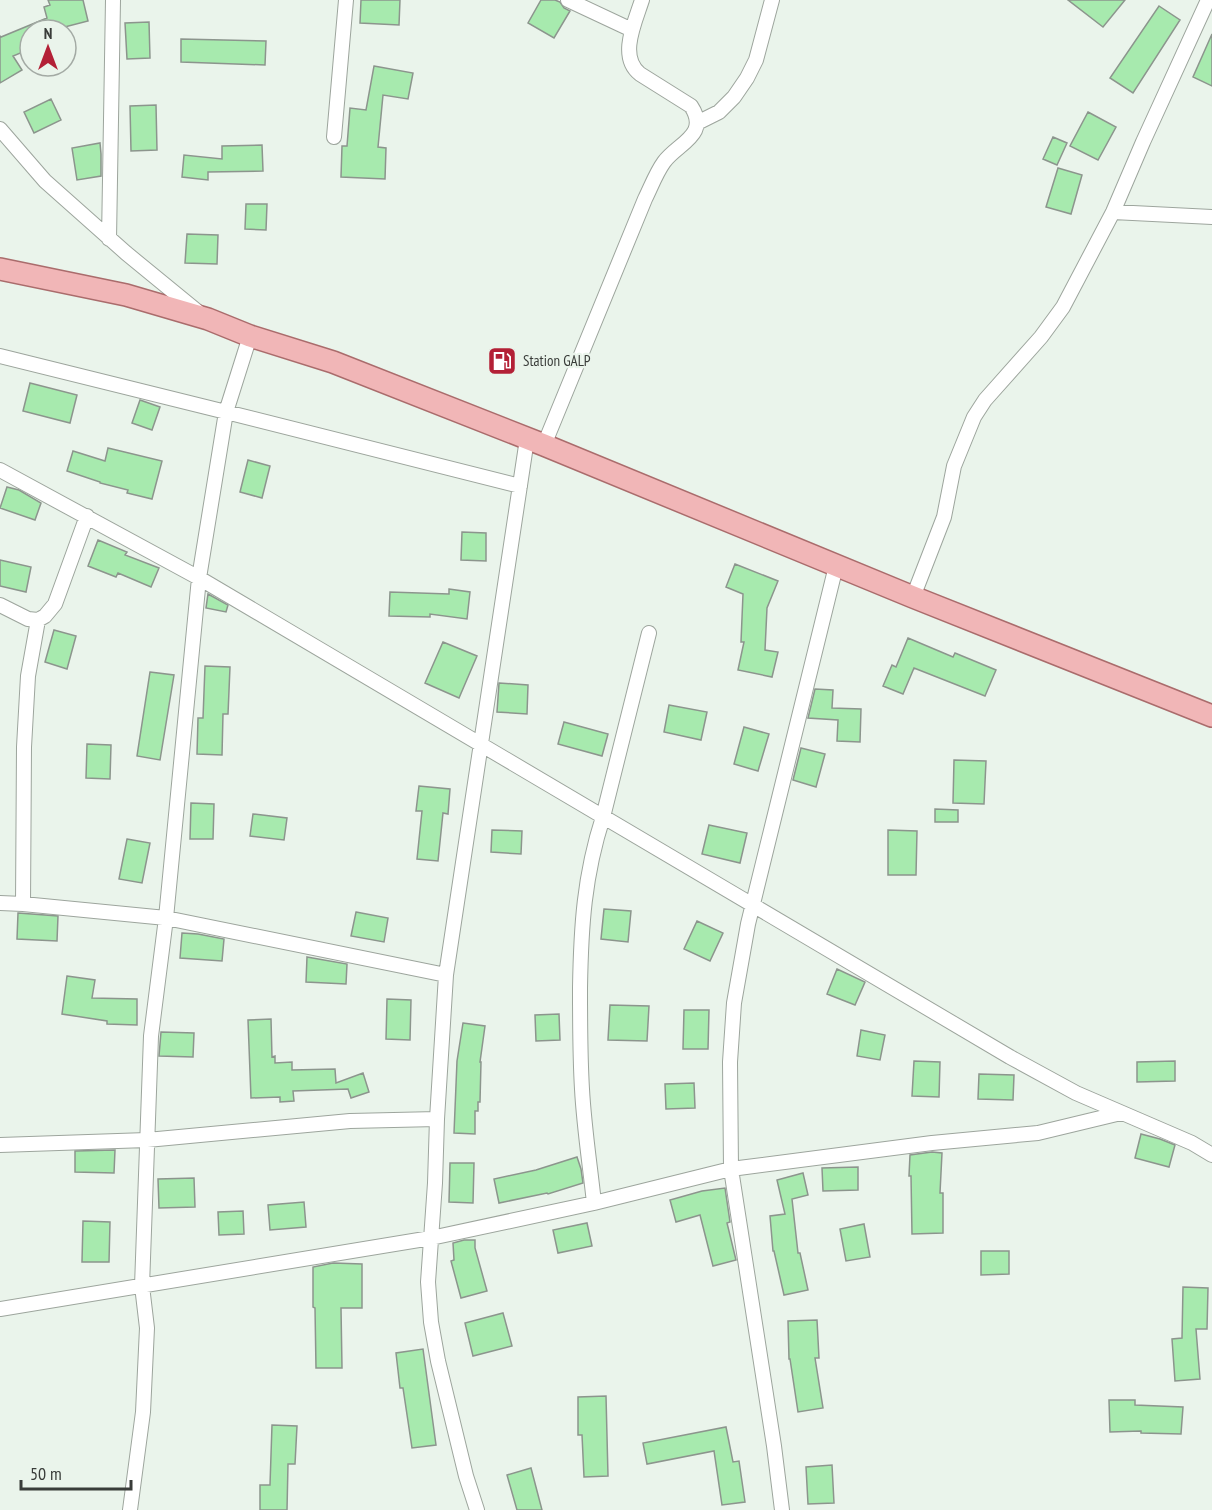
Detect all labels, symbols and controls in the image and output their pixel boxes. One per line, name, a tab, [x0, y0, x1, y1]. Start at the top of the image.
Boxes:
north arrow	[18, 18, 78, 78]
text: N	[44, 23, 52, 43]
fuel station icon: Station GALP	[486, 345, 518, 377]
place label: Station GALP	[523, 351, 591, 370]
scale bar	[21, 1453, 130, 1491]
text: 50 m	[30, 1462, 62, 1485]

